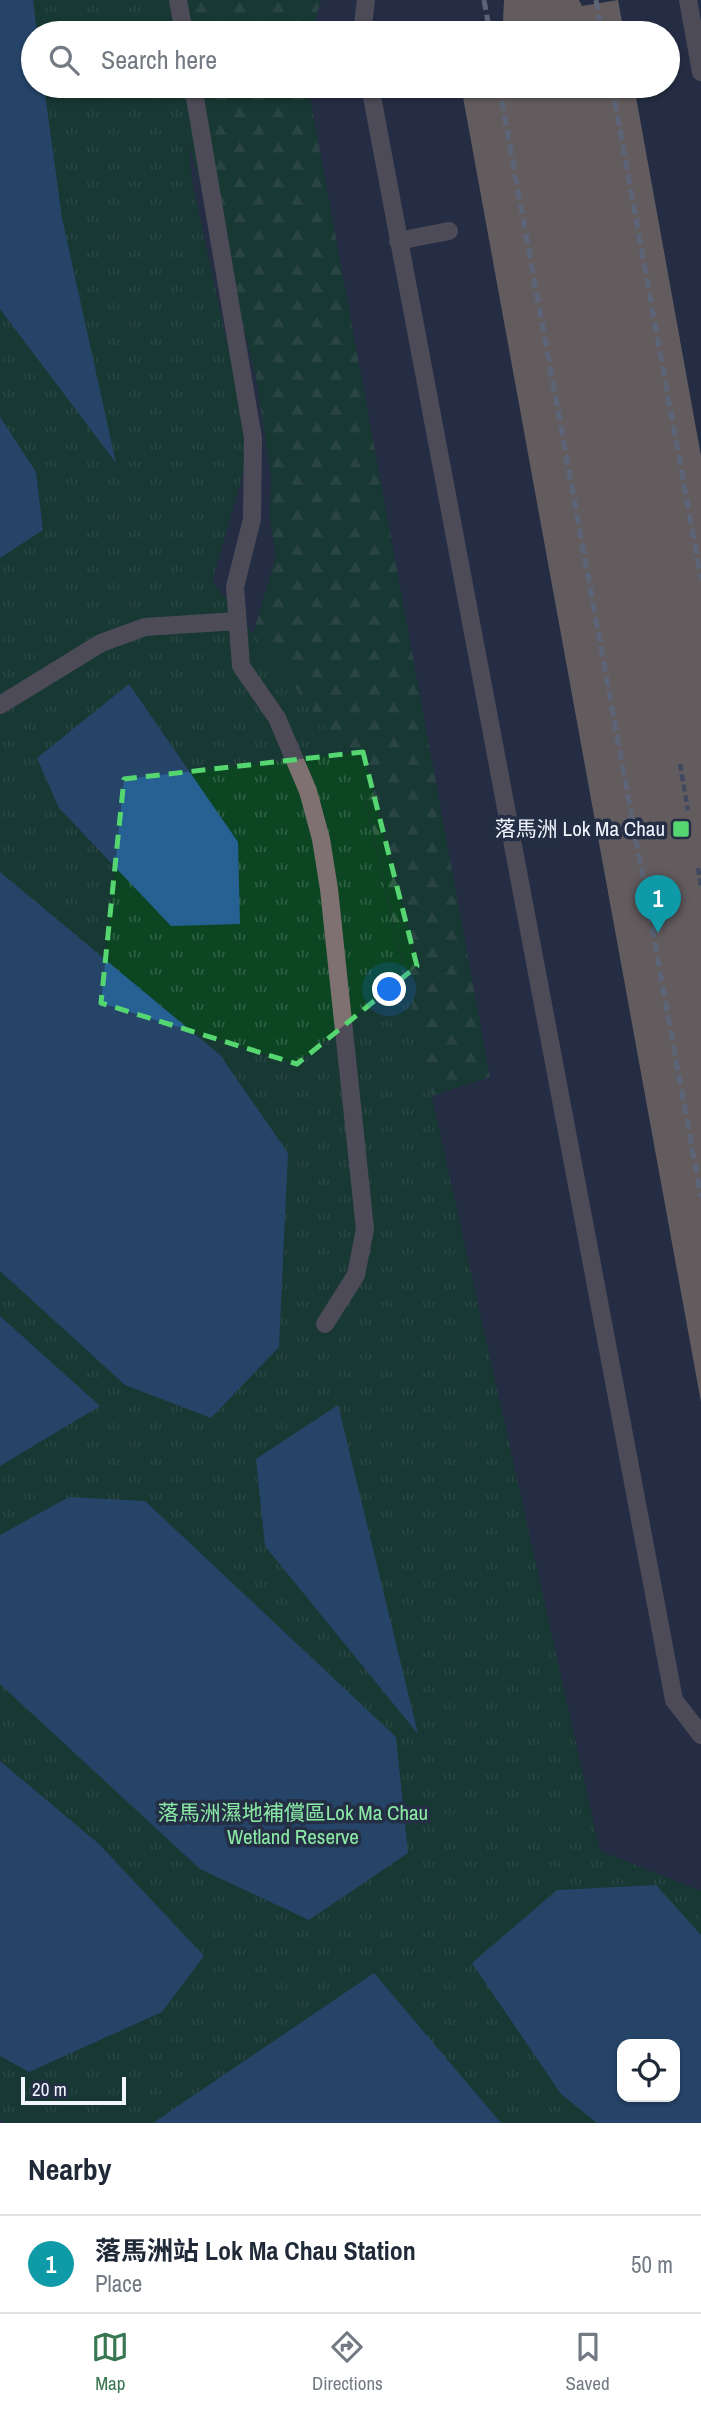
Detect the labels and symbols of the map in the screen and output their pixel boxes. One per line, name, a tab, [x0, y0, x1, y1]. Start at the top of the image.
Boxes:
place label: 落馬洲 Lok Ma Chau	[495, 814, 665, 843]
marker: 落馬洲 Lok Ma Chau	[671, 819, 691, 839]
pin: 1	[635, 875, 681, 933]
your location	[372, 972, 406, 1006]
park label: 落馬洲濕地補償區Lok Ma Chau Wetland Reserve	[158, 1798, 428, 1851]
scale bar	[21, 2074, 126, 2106]

